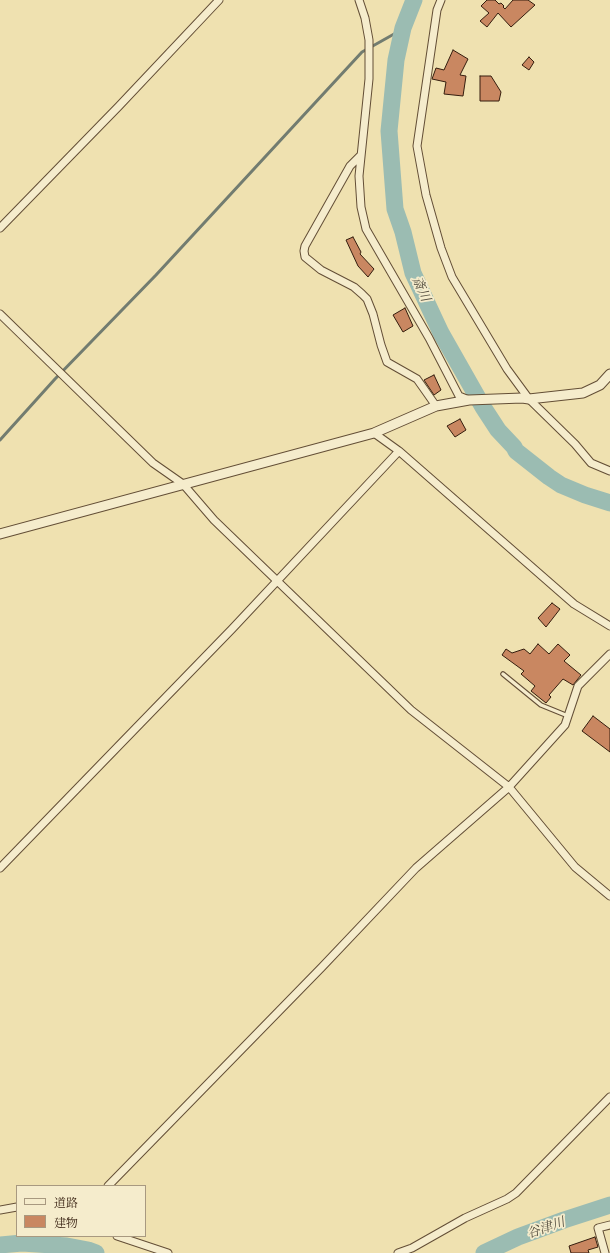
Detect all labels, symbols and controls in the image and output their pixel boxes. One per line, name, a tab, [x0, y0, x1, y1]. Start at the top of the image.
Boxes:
water label: 斎川	[409, 274, 433, 304]
legend	[16, 1185, 146, 1237]
text: 道路	[54, 1195, 78, 1210]
water label: 谷津川	[525, 1214, 567, 1242]
text: 建物	[54, 1215, 78, 1230]

